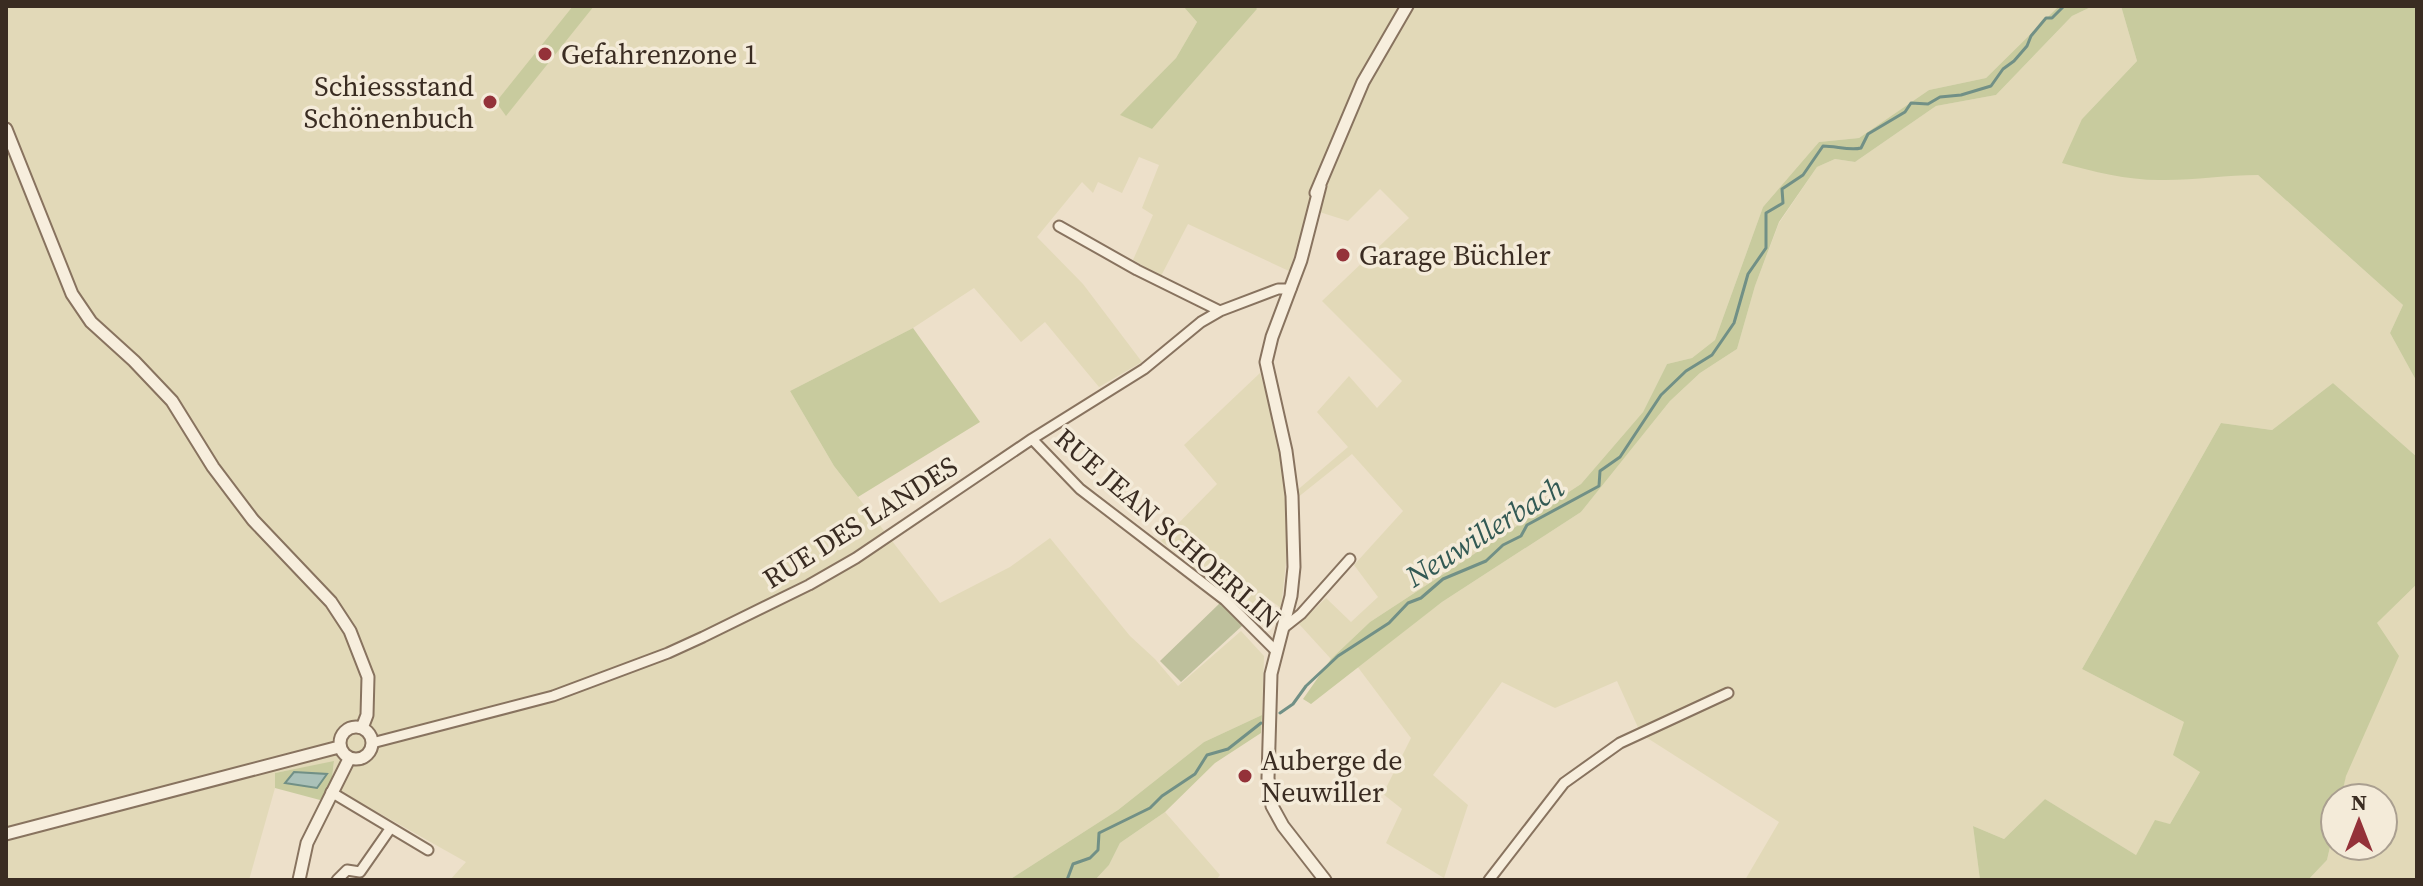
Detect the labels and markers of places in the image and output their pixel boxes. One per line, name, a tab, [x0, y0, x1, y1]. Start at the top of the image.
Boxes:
place label: Gefahrenzone 1	[561, 35, 758, 73]
marker: Gefahrenzone 1	[536, 45, 554, 63]
place label: Schiessstand Schönenbuch	[304, 67, 474, 137]
marker: Schiessstand Schönenbuch	[481, 93, 499, 111]
place label: Garage Büchler	[1359, 236, 1551, 274]
marker: Garage Büchler	[1334, 246, 1352, 264]
place label: Auberge de Neuwiller	[1261, 741, 1403, 811]
marker: Auberge de Neuwiller	[1236, 767, 1254, 785]

